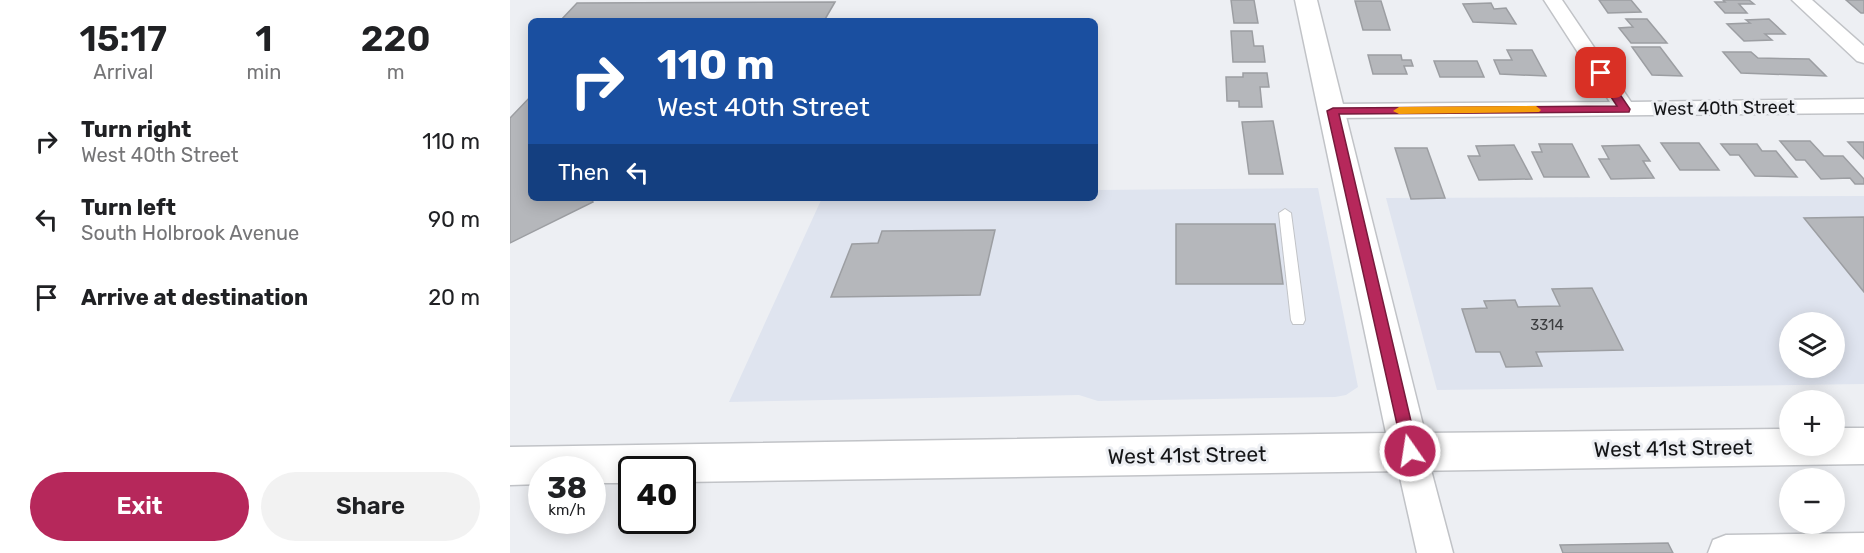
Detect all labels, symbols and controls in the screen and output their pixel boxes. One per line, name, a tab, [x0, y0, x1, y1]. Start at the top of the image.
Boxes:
text: 15:17	[80, 17, 167, 60]
text: 1	[255, 17, 273, 60]
text: 220	[361, 17, 430, 60]
text: 110 m	[657, 40, 775, 90]
icon: right	[558, 42, 636, 120]
pin	[1575, 47, 1626, 98]
icon: arrive	[1584, 56, 1617, 89]
text: Arrival	[93, 60, 153, 84]
text: min	[247, 60, 281, 84]
text: m	[387, 60, 405, 84]
text: West 40th Street	[657, 91, 870, 123]
street label: West 40th Street	[1653, 96, 1795, 120]
text: Turn right	[81, 116, 191, 143]
icon: right	[30, 125, 63, 158]
text: 110 m	[422, 128, 480, 155]
text: West 40th Street	[81, 143, 239, 167]
icon: left	[621, 156, 654, 189]
text: Then	[558, 159, 609, 186]
text: Turn left	[81, 194, 176, 221]
icon: left	[30, 203, 63, 236]
text: 90 m	[428, 206, 480, 233]
text: South Holbrook Avenue	[81, 221, 299, 245]
icon: arrive	[30, 281, 63, 314]
text: Arrive at destination	[81, 284, 308, 311]
text: 20 m	[428, 284, 480, 311]
map controls	[1779, 312, 1845, 534]
button: layers	[1779, 312, 1845, 378]
house number: 3314	[1530, 316, 1564, 334]
button: +	[1779, 390, 1845, 456]
position arrow	[1378, 419, 1442, 483]
street label: West 41st Street	[1594, 434, 1752, 462]
street label: West 41st Street	[1108, 441, 1266, 469]
speed limit sign: 40	[618, 456, 696, 534]
button: −	[1779, 468, 1845, 534]
text: 38	[547, 470, 587, 506]
button: Exit	[30, 472, 249, 541]
button: Share	[261, 472, 480, 541]
text: km/h	[548, 501, 586, 519]

